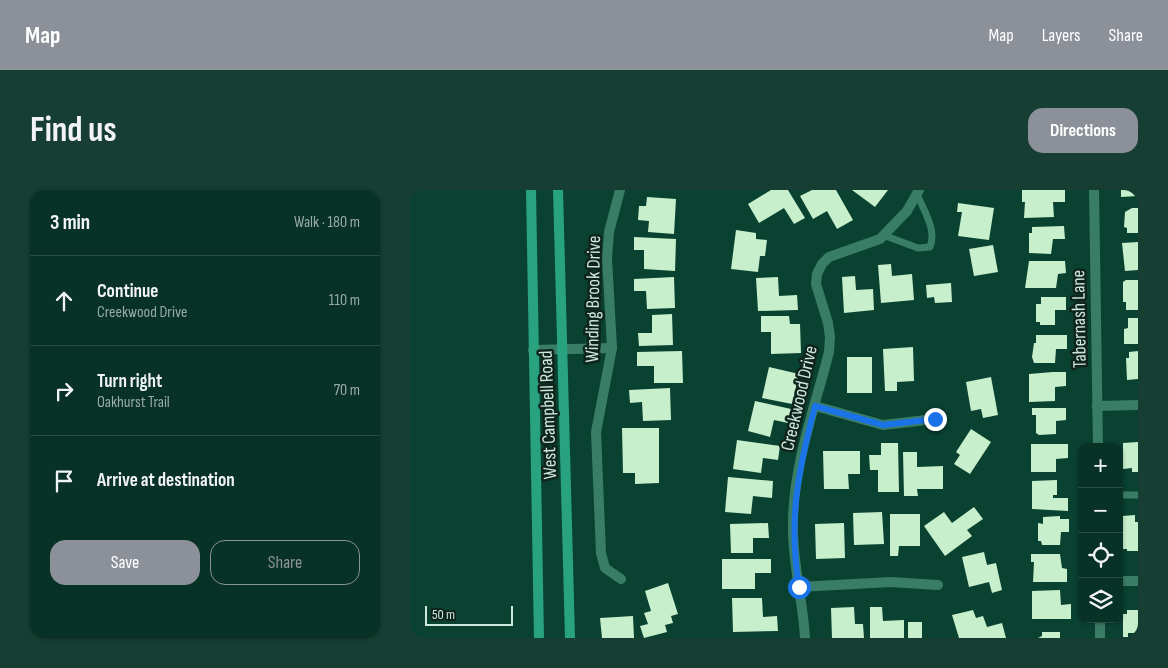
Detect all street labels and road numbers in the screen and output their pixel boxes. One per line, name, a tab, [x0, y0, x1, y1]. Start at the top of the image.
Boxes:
street label: Winding Brook Drive	[581, 235, 606, 363]
street label: Tabernash Lane	[1067, 270, 1092, 368]
street label: Creekwood Drive	[776, 343, 823, 453]
street label: West Campbell Road	[535, 350, 562, 480]

